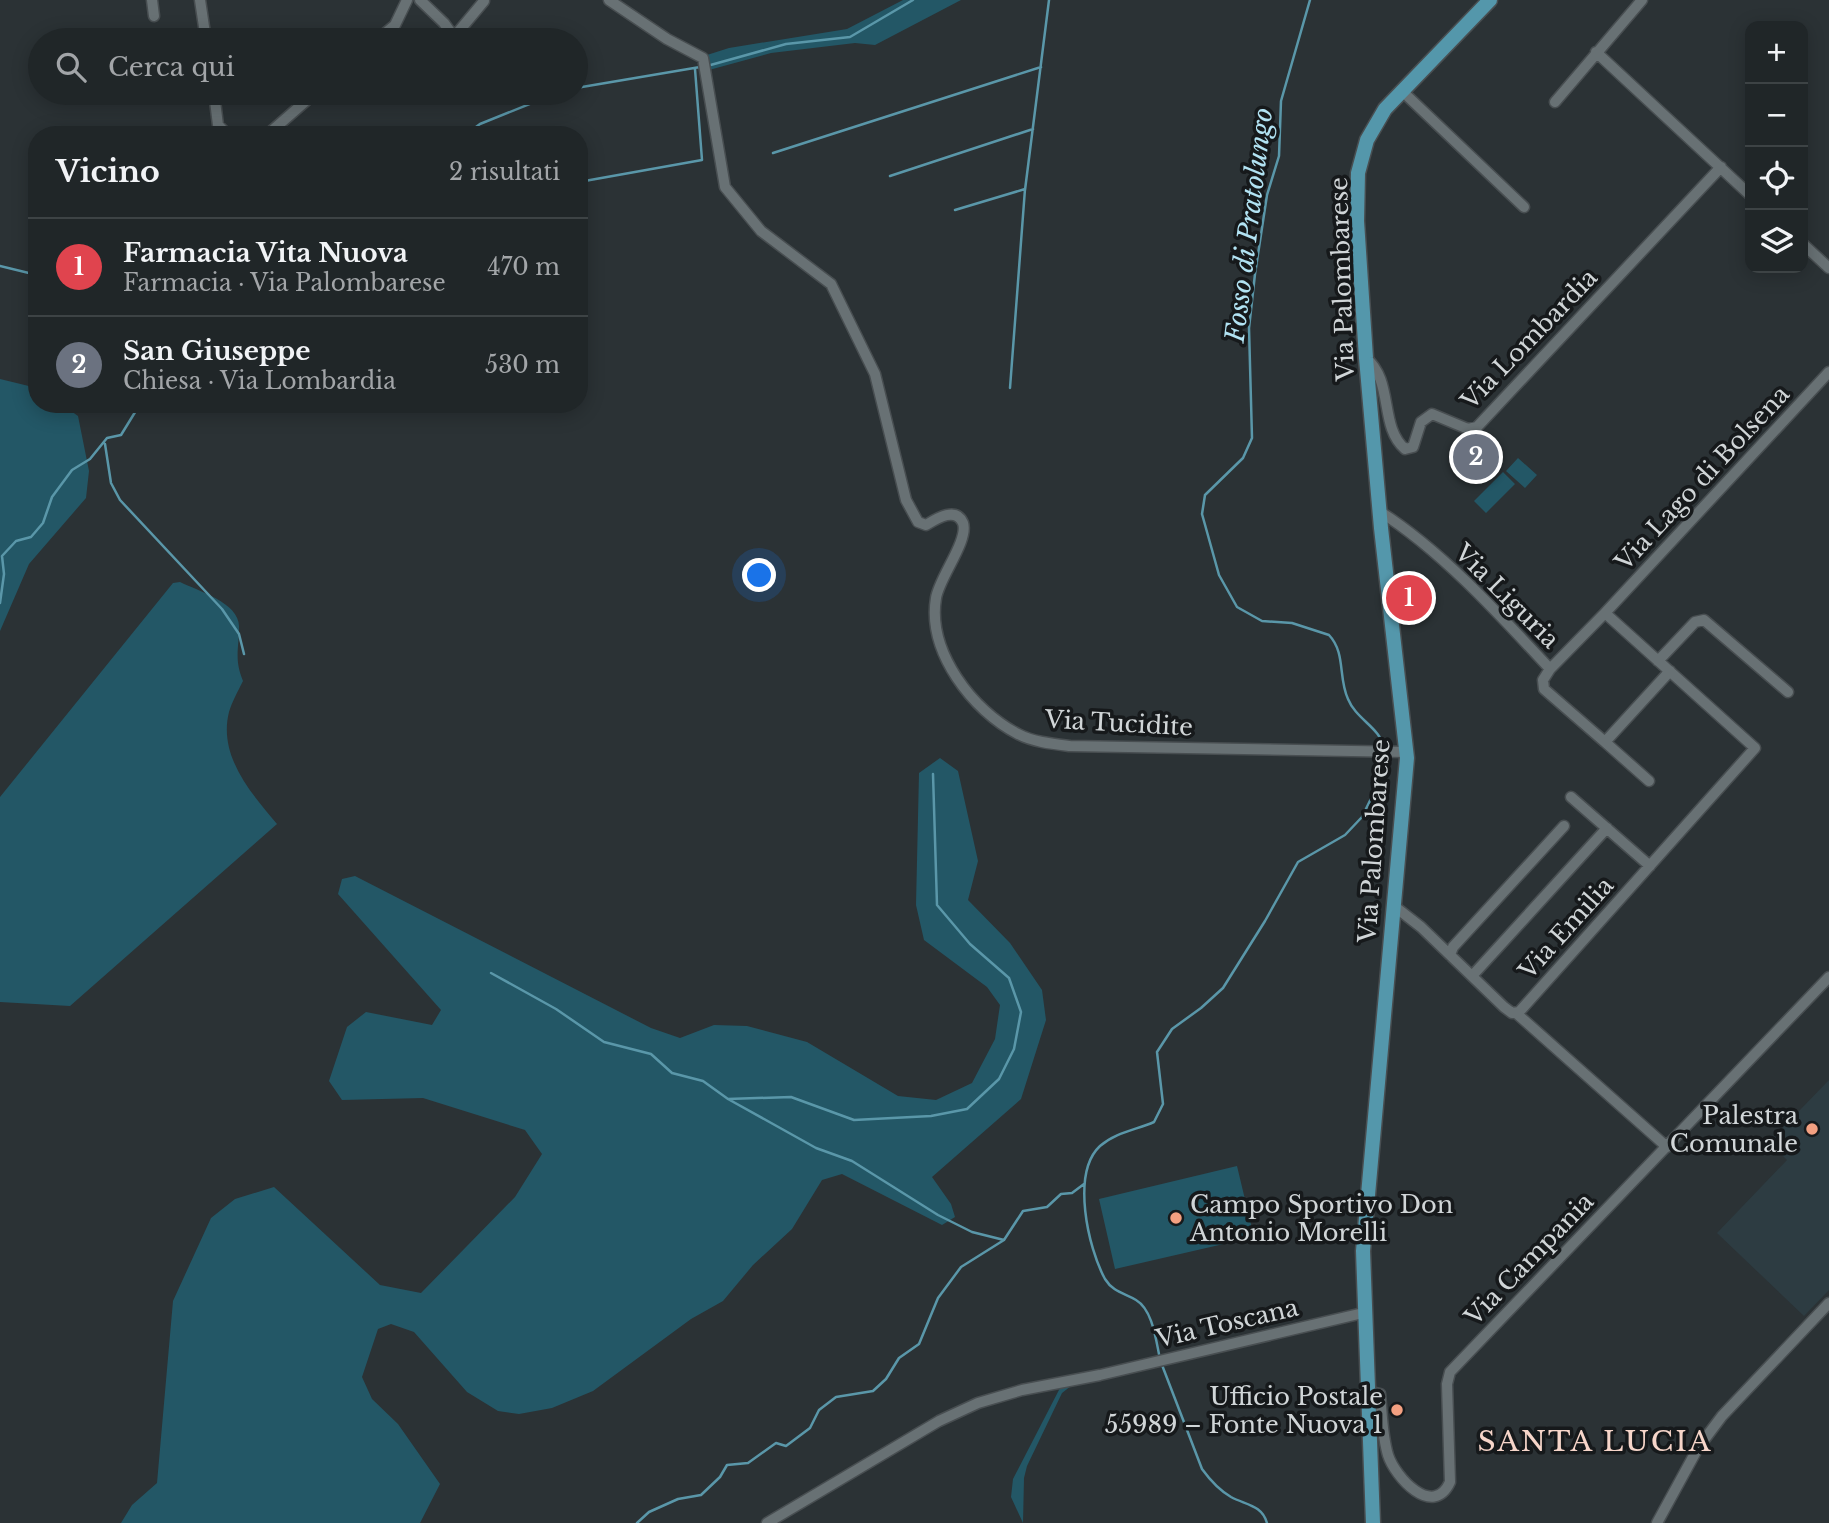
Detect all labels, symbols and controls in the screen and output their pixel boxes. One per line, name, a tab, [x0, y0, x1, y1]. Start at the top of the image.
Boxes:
map controls	[1745, 21, 1808, 273]
button: +	[1745, 21, 1808, 84]
search box	[28, 28, 588, 105]
icon: search	[52, 48, 90, 86]
text: Cerca qui	[108, 51, 235, 83]
button: −	[1745, 84, 1808, 147]
water label: Fosso di Pratolungo	[1219, 106, 1279, 345]
button: locate	[1745, 147, 1808, 210]
text: Vicino	[56, 153, 160, 190]
text: 2 risultati	[449, 158, 560, 186]
street label: Via Palombarese	[1324, 177, 1360, 382]
button: layers	[1745, 210, 1808, 273]
text: Farmacia Vita Nuova	[123, 237, 408, 269]
text: 1	[74, 253, 84, 281]
text: 470 m	[487, 253, 560, 281]
street label: Via Lombardia	[1454, 262, 1604, 416]
text: Farmacia · Via Palombarese	[123, 269, 446, 297]
text: San Giuseppe	[123, 335, 310, 367]
text: 2	[72, 351, 86, 379]
text: 530 m	[485, 351, 560, 379]
text: Chiesa · Via Lombardia	[123, 367, 396, 395]
street label: Via Lago di Bolsena	[1608, 379, 1796, 577]
pin: 2	[1453, 431, 1499, 483]
street label: Via Liguria	[1448, 537, 1566, 655]
your location	[742, 558, 776, 592]
pin: 1	[1386, 572, 1432, 624]
street label: Via Tucidite	[1043, 705, 1194, 741]
street label: Via Palombarese	[1352, 738, 1396, 945]
street label: Via Emilia	[1512, 870, 1620, 986]
place label: Palestra Comunale	[1670, 1101, 1799, 1158]
marker: Palestra Comunale	[1804, 1121, 1820, 1137]
street label: Via Campania	[1458, 1186, 1600, 1332]
place label: Campo Sportivo Don Antonio Morelli	[1189, 1190, 1453, 1247]
marker: Campo Sportivo Don Antonio Morelli	[1168, 1210, 1184, 1226]
street label: Via Toscana	[1152, 1292, 1302, 1354]
place label: Ufficio Postale 55989 – Fonte Nuova 1	[1105, 1382, 1383, 1439]
marker: Ufficio Postale 55989 – Fonte Nuova 1	[1389, 1402, 1405, 1418]
district label: SANTA LUCIA	[1478, 1424, 1712, 1459]

